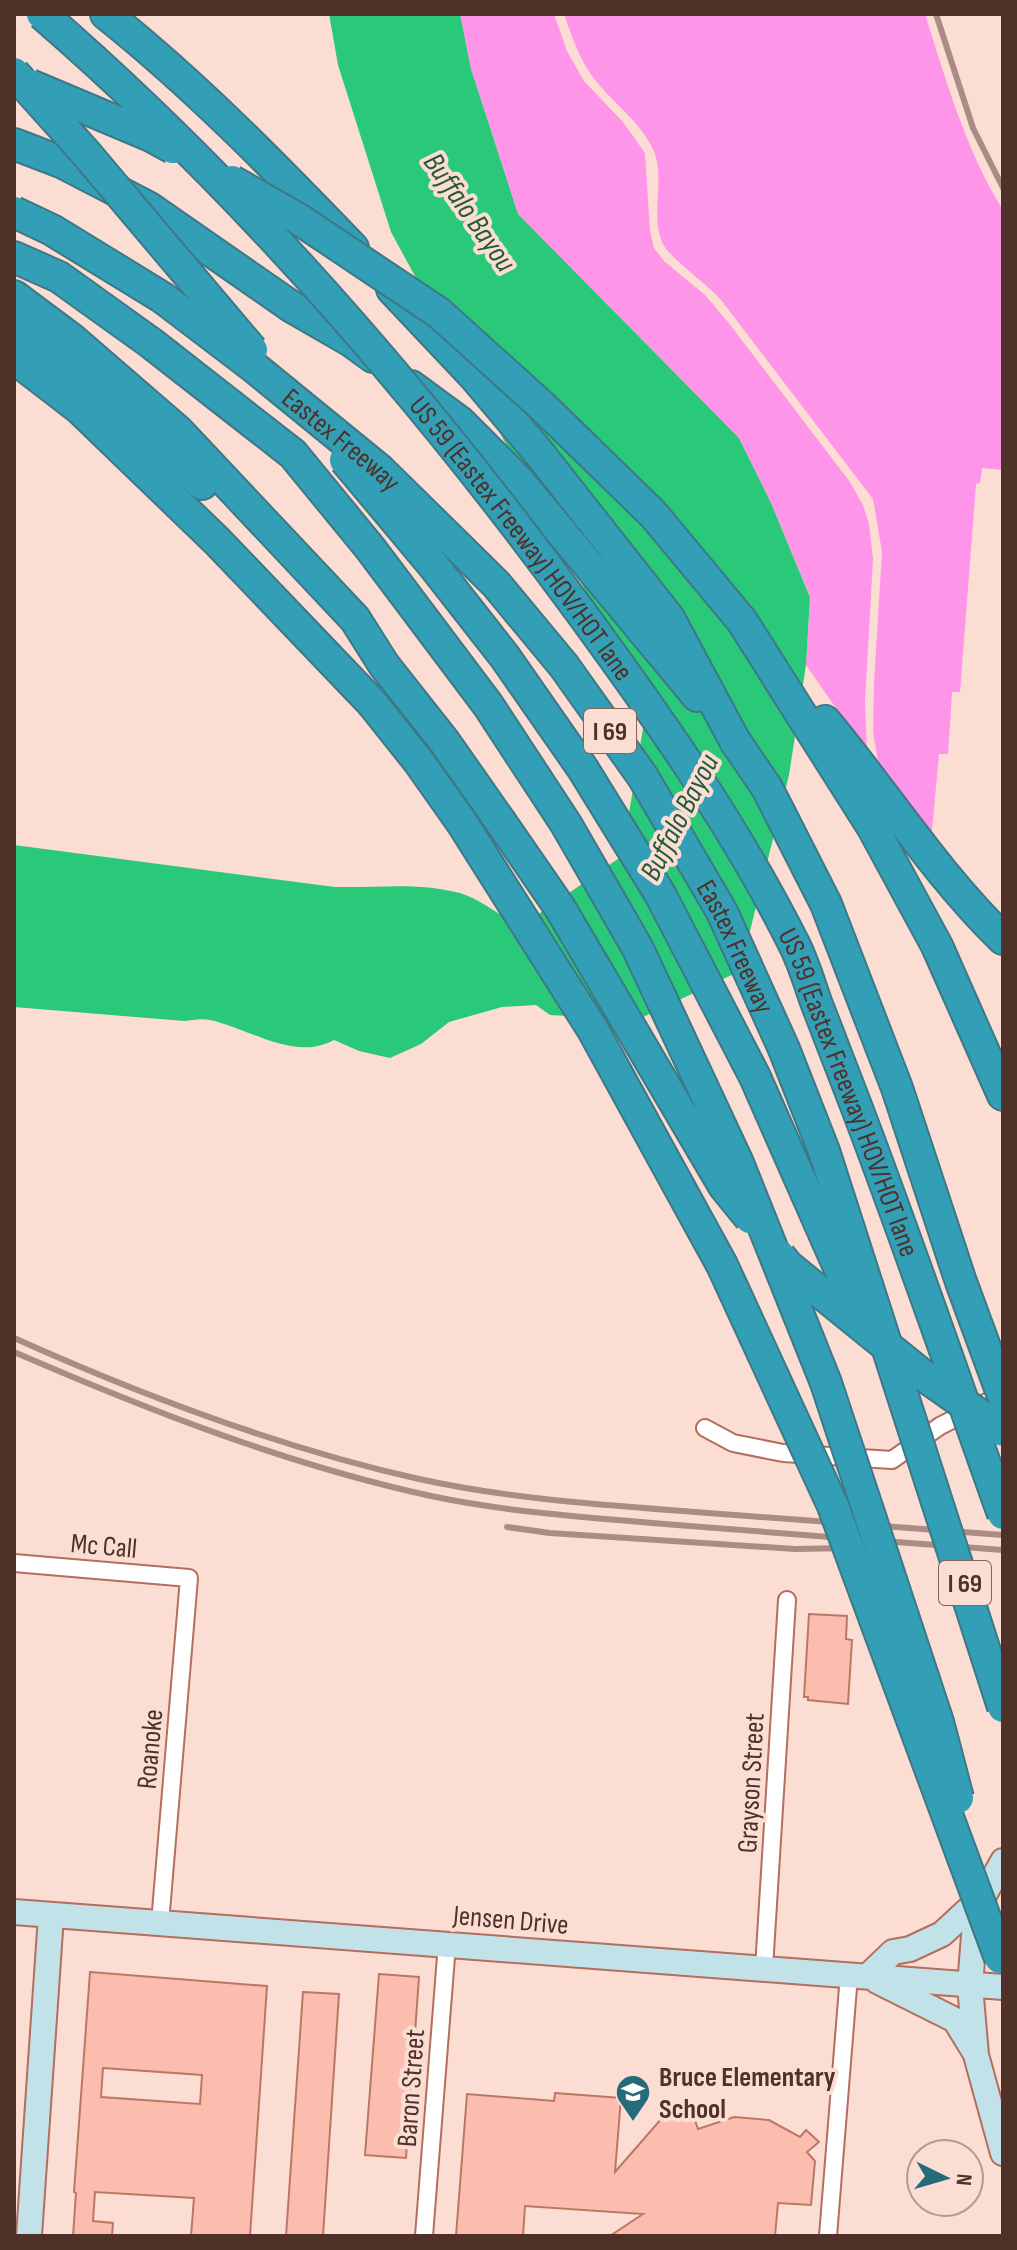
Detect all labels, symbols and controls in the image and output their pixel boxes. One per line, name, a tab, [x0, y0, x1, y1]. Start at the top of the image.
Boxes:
water label: Buffalo Bayou	[415, 146, 524, 280]
street label: Eastex Freeway	[275, 382, 407, 499]
street label: US 59 (Eastex Freeway) HOV/HOT lane	[402, 390, 640, 687]
road number: I 69	[584, 709, 636, 753]
water label: Buffalo Bayou	[633, 748, 727, 887]
street label: Eastex Freeway	[689, 874, 781, 1019]
street label: US 59 (Eastex Freeway) HOV/HOT lane	[771, 923, 925, 1261]
street label: Mc Call	[69, 1527, 138, 1566]
road number: I 69	[939, 1561, 991, 1605]
street label: Roanoke	[131, 1708, 170, 1790]
street label: Grayson Street	[731, 1712, 772, 1854]
street label: Jensen Drive	[451, 1899, 570, 1942]
street label: Baron Street	[391, 2028, 432, 2148]
place label: Bruce Elementary School	[659, 2061, 836, 2126]
school or university icon: Bruce Elementary School	[614, 2073, 652, 2123]
north arrow	[905, 2138, 985, 2218]
text: N	[949, 2173, 977, 2187]

